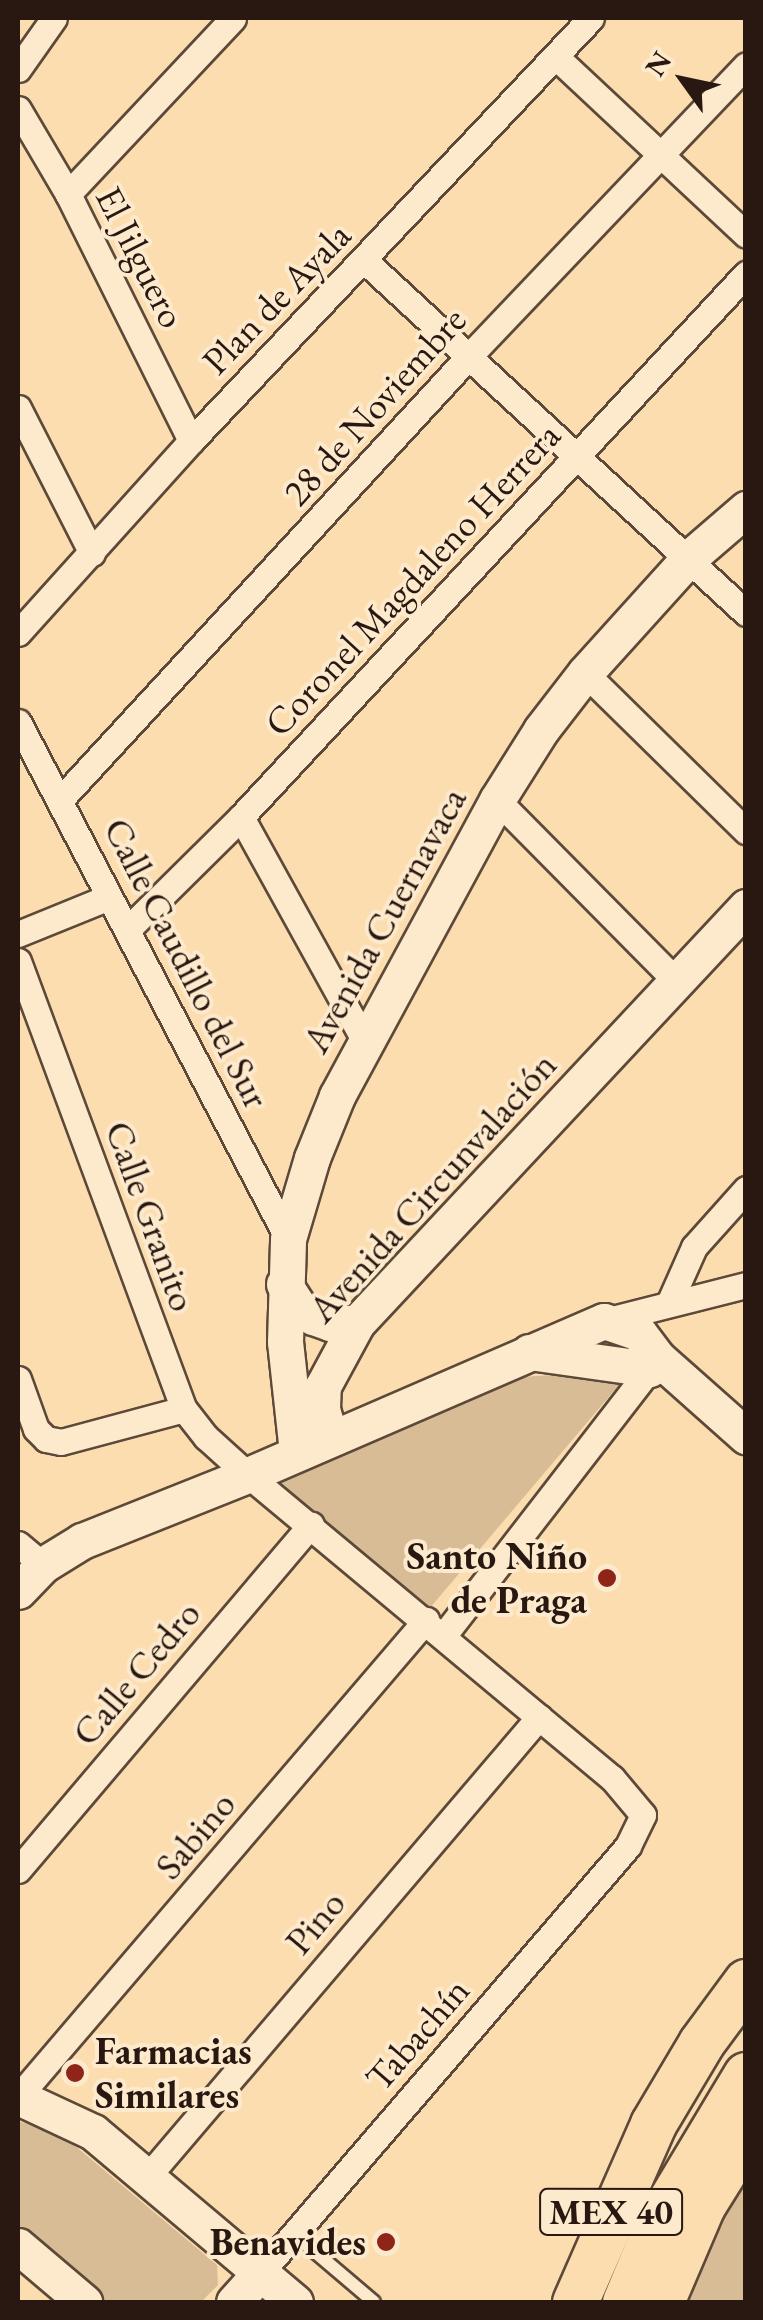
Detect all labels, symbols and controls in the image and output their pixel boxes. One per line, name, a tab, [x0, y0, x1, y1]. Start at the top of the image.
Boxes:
north arrow	[633, 30, 733, 130]
text: N	[637, 44, 679, 83]
street label: El Jilguero	[86, 179, 196, 335]
street label: Plan de Ayala	[192, 212, 360, 384]
street label: 28 de Noviembre	[273, 297, 475, 515]
street label: Coronel Magdaleno Herrera	[255, 413, 569, 745]
street label: Avenida Cuernavaca	[292, 780, 476, 1060]
street label: Calle Caudillo del Sur	[94, 810, 280, 1116]
street label: Avenida Circunvalación	[299, 1042, 565, 1332]
street label: Calle Granito	[96, 1115, 206, 1317]
place label: Santo Niño de Praga	[407, 1533, 587, 1622]
marker: Santo Niño de Praga	[596, 1567, 618, 1589]
street label: Calle Cedro	[62, 1591, 210, 1755]
street label: Sabino	[145, 1782, 245, 1888]
street label: Pino	[275, 1881, 355, 1963]
street label: Tabachín	[356, 1968, 478, 2100]
place label: Farmacias Similares	[95, 2028, 252, 2118]
marker: Farmacias Similares	[64, 2062, 86, 2084]
road number: MEX 40	[538, 2182, 684, 2242]
place label: Benavides	[210, 2219, 366, 2265]
marker: Benavides	[375, 2231, 397, 2253]

